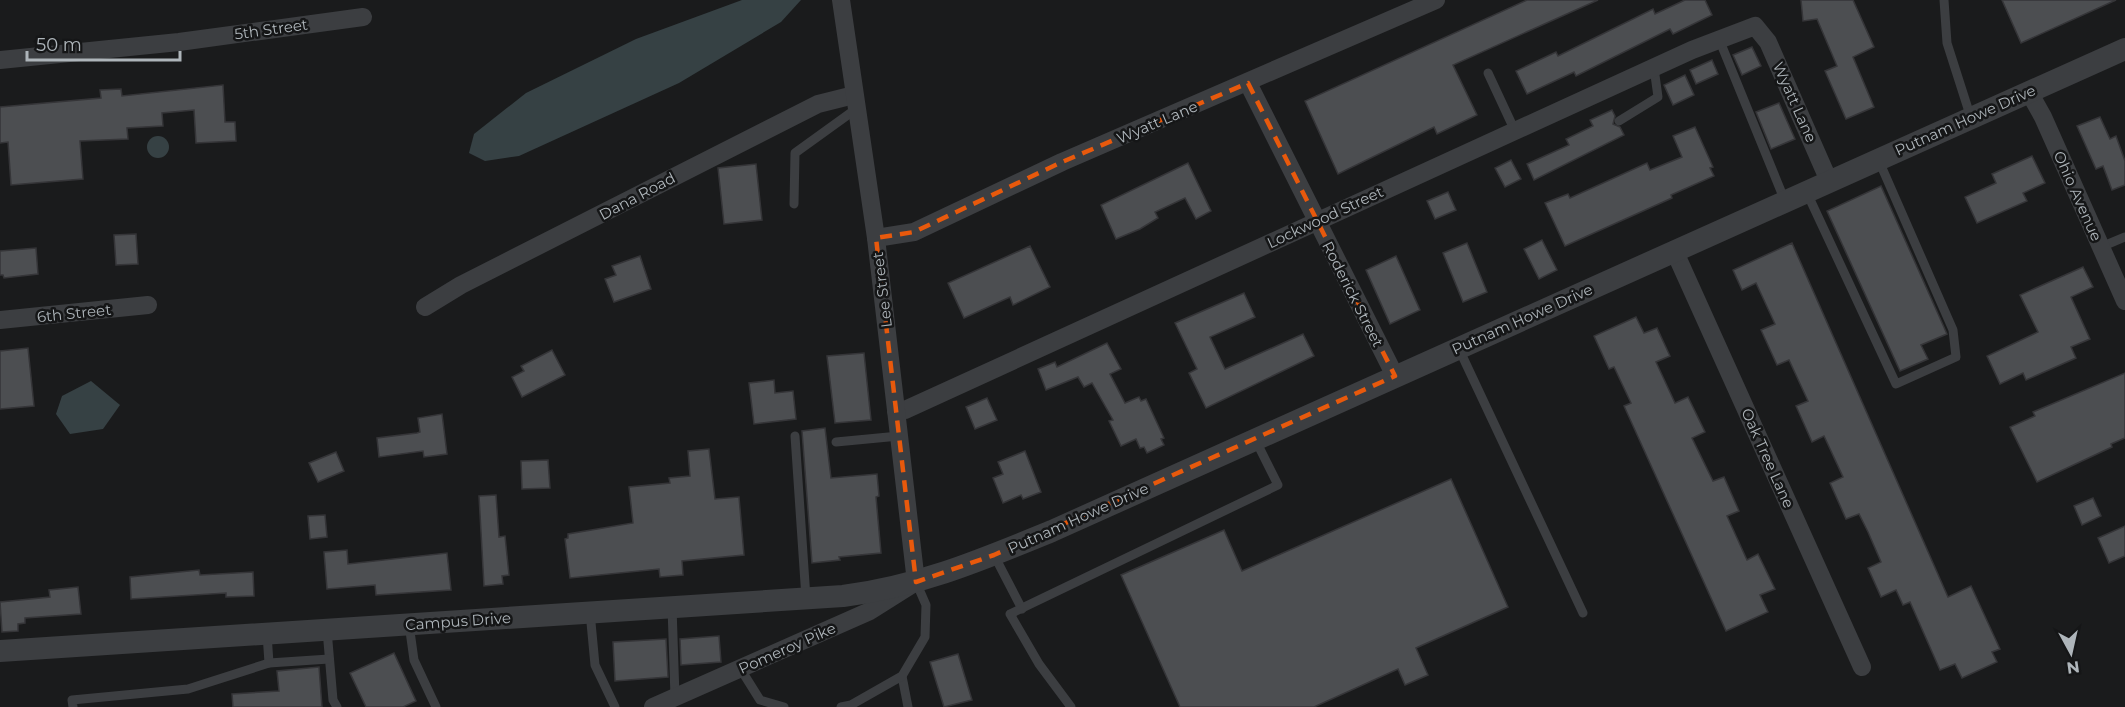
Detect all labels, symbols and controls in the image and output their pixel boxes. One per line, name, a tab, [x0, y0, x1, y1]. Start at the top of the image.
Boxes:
street label: 5th Street	[233, 14, 309, 44]
scale bar	[27, 24, 180, 62]
text: 50 m	[36, 34, 82, 56]
street label: Wyatt Lane	[1769, 59, 1821, 145]
street label: Putnam Howe Drive	[1892, 80, 2038, 160]
street label: Wyatt Lane	[1114, 96, 1200, 148]
street label: Ohio Avenue	[2050, 148, 2106, 244]
street label: Dana Road	[596, 168, 678, 224]
street label: Lockwood Street	[1264, 182, 1386, 252]
street label: Roderick Street	[1318, 238, 1388, 350]
street label: Lee Street	[868, 251, 896, 329]
street label: Putnam Howe Drive	[1449, 279, 1595, 359]
street label: 6th Street	[36, 300, 112, 326]
street label: Oak Tree Lane	[1737, 405, 1799, 511]
street label: Putnam Howe Drive	[1005, 478, 1151, 558]
street label: Campus Drive	[404, 608, 512, 634]
street label: Pomeroy Pike	[735, 618, 839, 678]
north arrow	[2041, 623, 2101, 683]
text: N	[2065, 657, 2081, 678]

